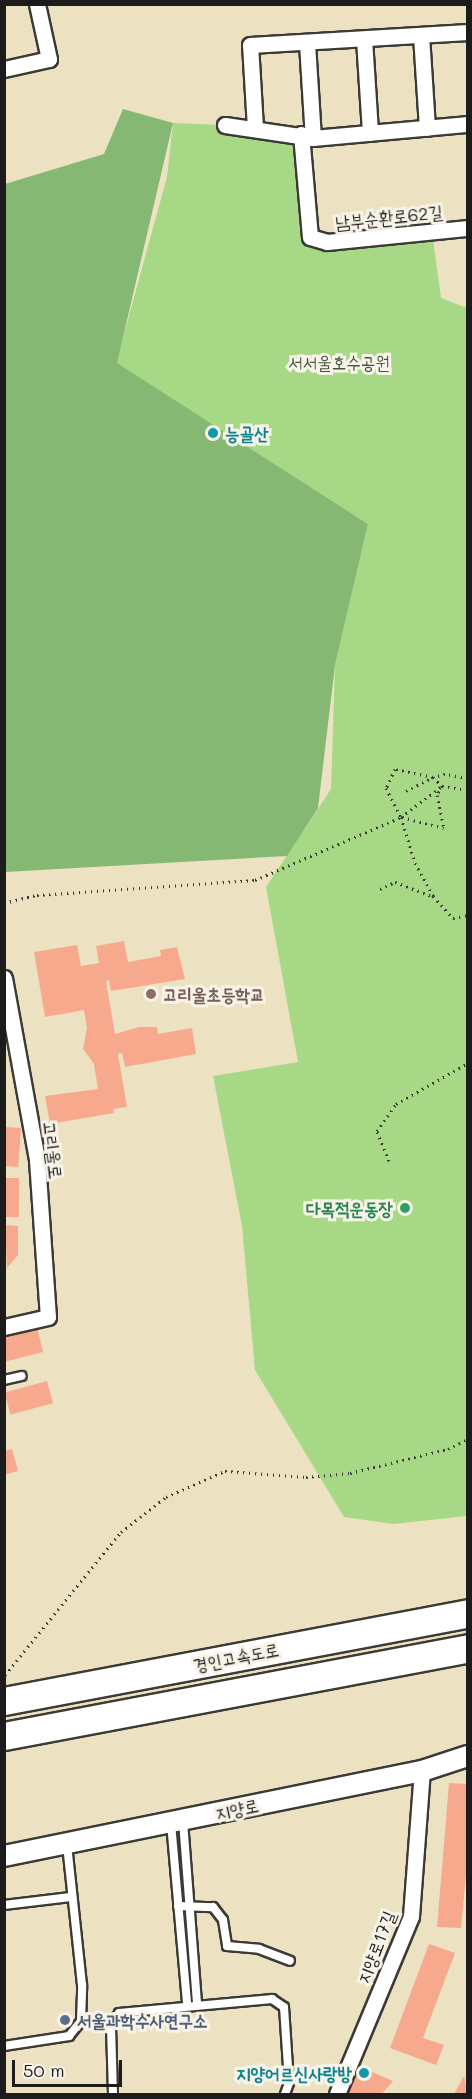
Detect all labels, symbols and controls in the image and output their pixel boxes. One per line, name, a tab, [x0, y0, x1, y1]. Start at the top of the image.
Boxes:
street label: 남부순환로62길	[334, 201, 444, 233]
park label: 서서울호수공원	[288, 351, 390, 373]
place label: 능골산	[225, 422, 268, 444]
marker: 능골산	[206, 426, 220, 440]
place label: 고리울초등학교	[163, 983, 264, 1005]
marker: 고리울초등학교	[144, 987, 158, 1001]
street label: 고리울로	[39, 1120, 67, 1180]
place label: 다목적운동장	[306, 1197, 393, 1219]
marker: 다목적운동장	[398, 1201, 412, 1215]
street label: 경인고속도로	[191, 1638, 281, 1676]
street label: 지양로	[214, 1794, 260, 1824]
street label: 지양로17길	[352, 1908, 400, 1986]
place label: 서울과학수사연구소	[77, 2009, 207, 2031]
marker: 서울과학수사연구소	[58, 2013, 72, 2027]
scale bar	[15, 2048, 124, 2086]
text: 50 m	[23, 2058, 65, 2082]
place label: 지양어르신사랑방	[236, 2062, 352, 2084]
marker: 지양어르신사랑방	[357, 2066, 371, 2080]

